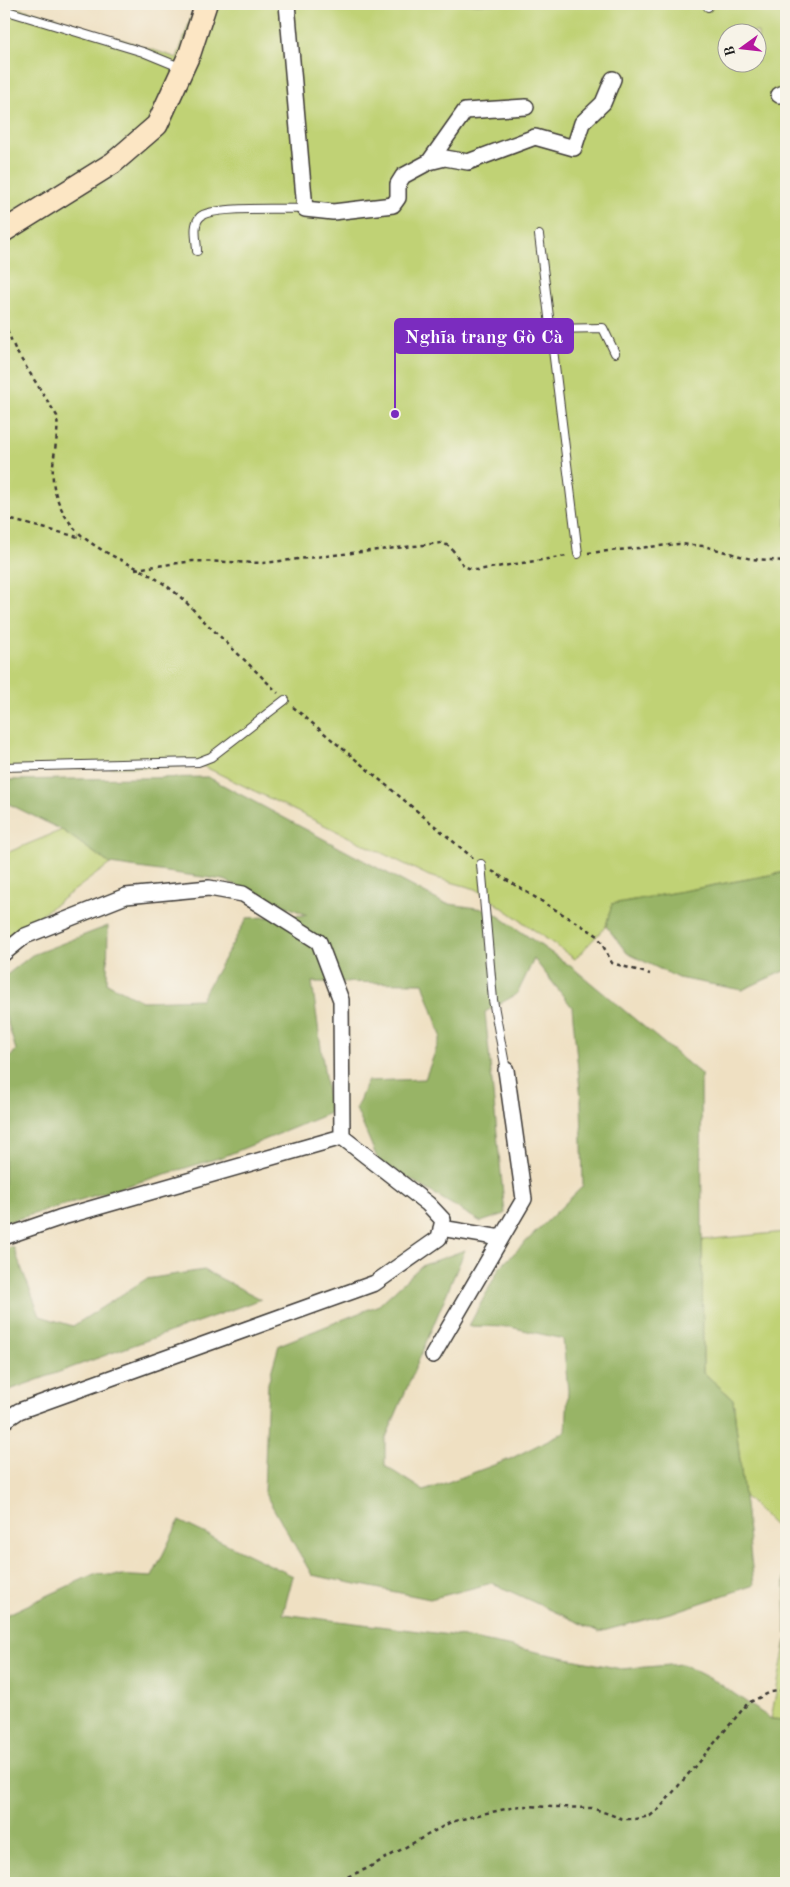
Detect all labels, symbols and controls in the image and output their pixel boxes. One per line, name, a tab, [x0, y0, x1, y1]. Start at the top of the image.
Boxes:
north arrow	[718, 22, 768, 72]
text: B	[722, 44, 738, 58]
callout: Nghĩa trang Gò Cà	[395, 319, 573, 353]
text: Nghĩa trang Gò Cà	[405, 329, 563, 348]

